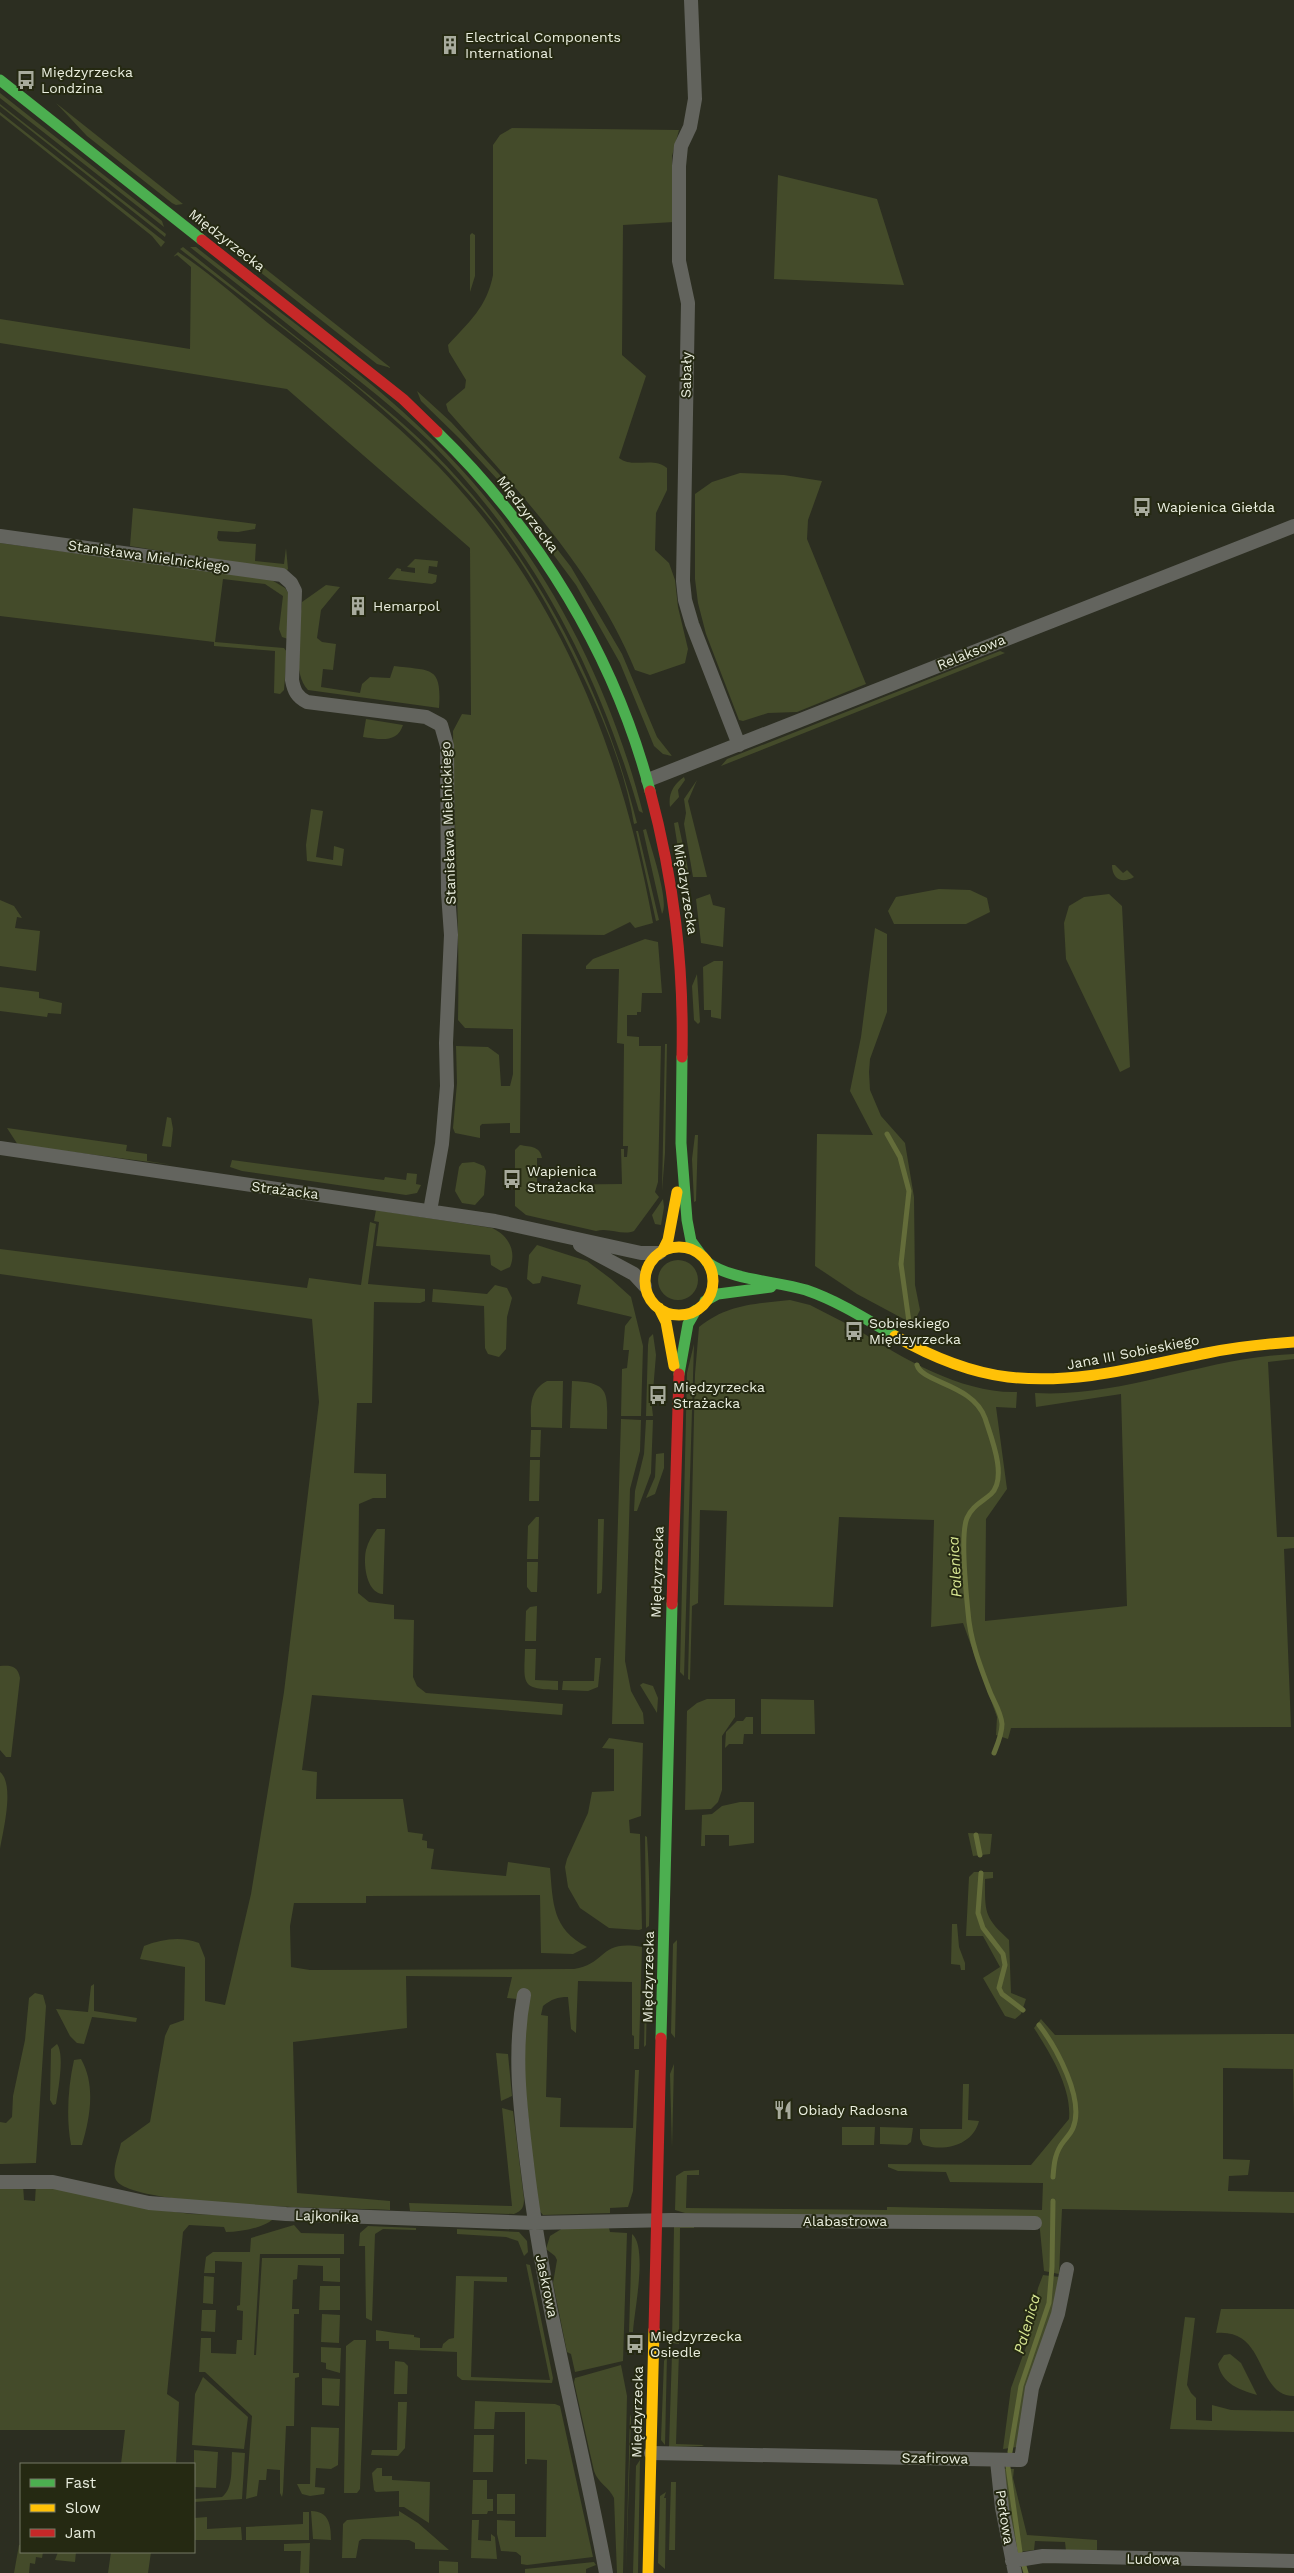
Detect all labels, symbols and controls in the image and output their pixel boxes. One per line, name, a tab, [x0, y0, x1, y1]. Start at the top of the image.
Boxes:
place label: Electrical Components International	[465, 29, 621, 61]
building icon: Electrical Components International	[439, 34, 461, 56]
place label: Międzyrzecka Londzina	[41, 64, 133, 96]
bus stop icon: Międzyrzecka Londzina	[15, 69, 37, 91]
street label: Międzyrzecka	[186, 205, 268, 275]
street label: Sabały	[678, 351, 694, 398]
street label: Międzyrzecka	[494, 472, 562, 556]
bus stop icon: Wapienica Giełda	[1131, 496, 1153, 518]
place label: Wapienica Giełda	[1157, 499, 1275, 515]
street label: Stanisława Mielnickiego	[67, 537, 231, 575]
building icon: Hemarpol	[347, 595, 369, 617]
place label: Hemarpol	[373, 598, 440, 614]
street label: Relaksowa	[935, 631, 1008, 673]
street label: Stanisława Mielnickiego	[437, 741, 459, 905]
street label: Międzyrzecka	[671, 842, 701, 936]
place label: Wapienica Strażacka	[527, 1163, 597, 1195]
bus stop icon: Wapienica Strażacka	[501, 1168, 523, 1190]
street label: Strażacka	[251, 1178, 319, 1202]
place label: Sobieskiego Międzyrzecka	[869, 1315, 961, 1347]
bus stop icon: Sobieskiego Międzyrzecka	[843, 1320, 865, 1342]
street label: Jana III Sobieskiego	[1065, 1331, 1201, 1373]
place label: Międzyrzecka Strażacka	[673, 1379, 765, 1411]
bus stop icon: Międzyrzecka Strażacka	[647, 1384, 669, 1406]
street label: Międzyrzecka	[647, 1526, 667, 1618]
water label: Palenica	[944, 1536, 966, 1598]
street label: Międzyrzecka	[639, 1931, 657, 2023]
restaurant icon: Obiady Radosna	[772, 2099, 794, 2121]
place label: Obiady Radosna	[798, 2102, 908, 2118]
street label: Lajkonika	[295, 2207, 359, 2225]
street label: Alabastrowa	[803, 2213, 887, 2229]
street label: Jaskrowa	[533, 2253, 561, 2319]
water label: Palenica	[1010, 2292, 1044, 2356]
place label: Międzyrzecka Osiedle	[650, 2328, 742, 2360]
bus stop icon: Międzyrzecka Osiedle	[624, 2333, 646, 2355]
street label: Międzyrzecka	[628, 2366, 646, 2458]
street label: Szafirowa	[902, 2449, 969, 2467]
legend	[20, 2463, 195, 2553]
text: Fast	[65, 2474, 97, 2492]
street label: Perłowa	[993, 2489, 1017, 2545]
text: Slow	[65, 2499, 101, 2517]
text: Jam	[65, 2524, 96, 2542]
street label: Ludowa	[1126, 2551, 1180, 2567]

